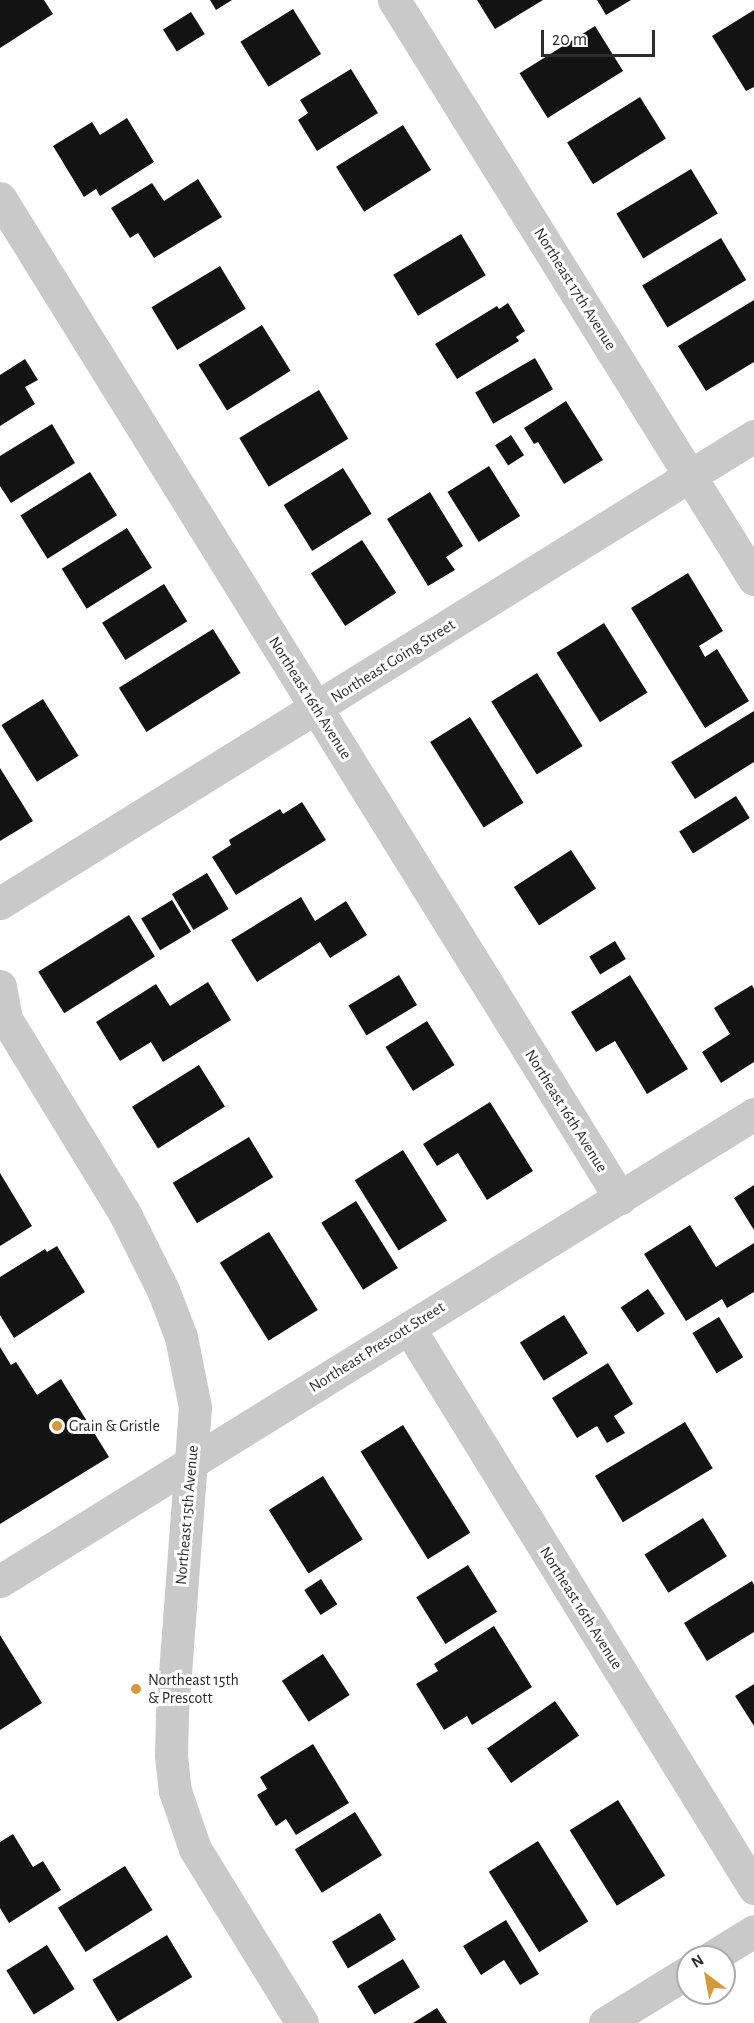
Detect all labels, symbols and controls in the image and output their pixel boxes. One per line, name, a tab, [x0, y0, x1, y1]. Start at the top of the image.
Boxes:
scale bar	[544, 18, 658, 56]
text: 20 m	[552, 31, 587, 49]
street label: Northeast 17th Avenue	[530, 224, 620, 354]
street label: Northeast Going Street	[327, 615, 459, 707]
street label: Northeast 16th Avenue	[264, 633, 356, 763]
street label: Northeast 16th Avenue	[520, 1046, 612, 1176]
street label: Northeast Prescott Street	[306, 1297, 448, 1397]
place label: Grain & Gristle	[69, 1416, 160, 1436]
marker: Grain & Gristle	[50, 1419, 64, 1433]
street label: Northeast 15th Avenue	[171, 1444, 203, 1586]
street label: Northeast 16th Avenue	[535, 1543, 627, 1673]
place label: Northeast 15th & Prescott	[148, 1670, 239, 1708]
marker: Northeast 15th & Prescott	[129, 1682, 143, 1696]
north arrow	[676, 1945, 736, 2005]
text: N	[689, 1952, 706, 1971]

